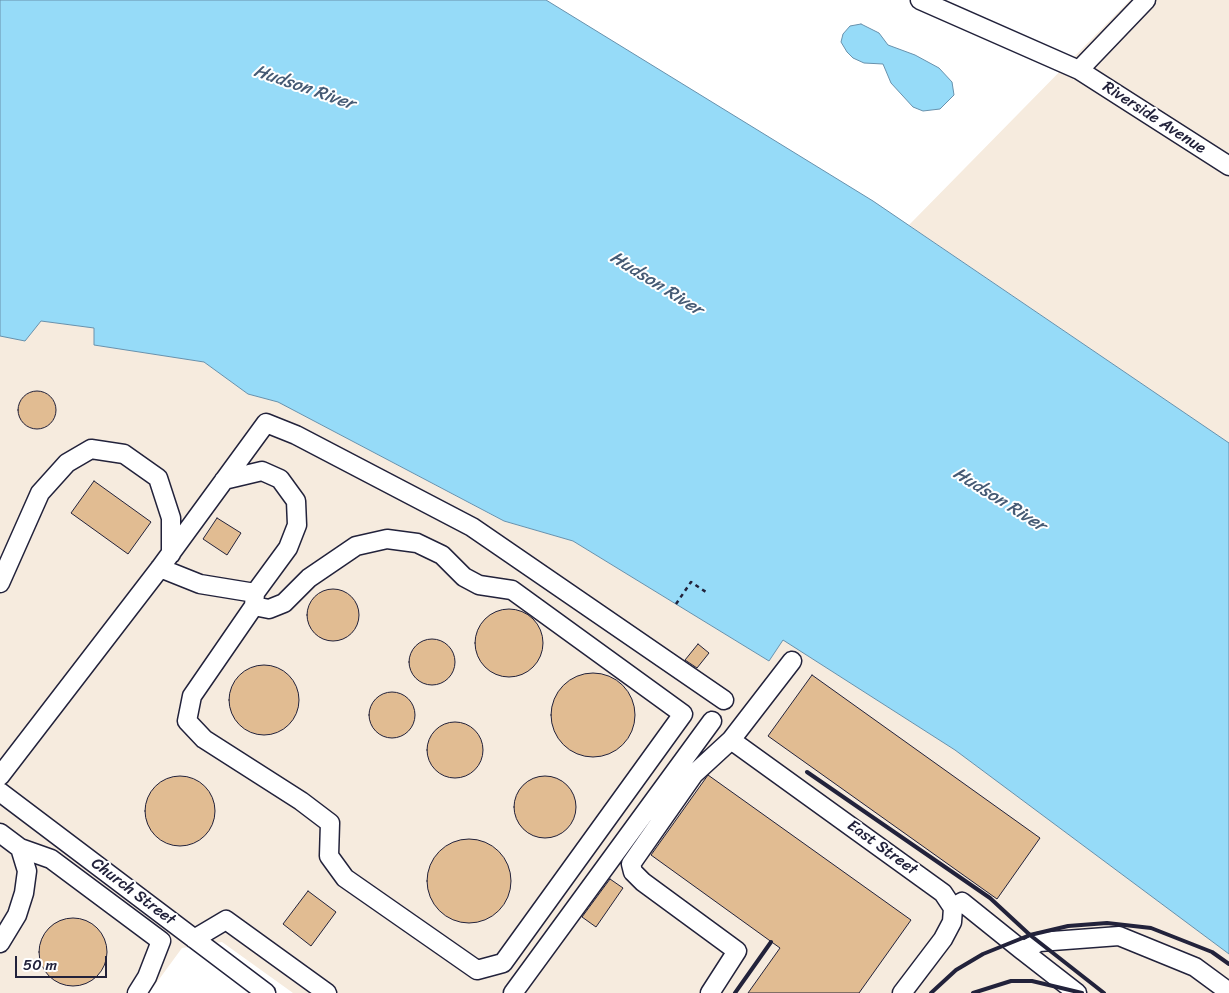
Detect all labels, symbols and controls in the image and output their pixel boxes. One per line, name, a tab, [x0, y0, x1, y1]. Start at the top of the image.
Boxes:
water label: Hudson River	[251, 61, 357, 115]
street label: Riverside Avenue	[1099, 77, 1209, 159]
water label: Hudson River	[606, 247, 706, 321]
water label: Hudson River	[949, 463, 1049, 537]
street label: East Street	[843, 816, 921, 880]
street label: Church Street	[87, 854, 179, 930]
scale bar	[18, 946, 110, 978]
text: 50 m	[23, 952, 57, 978]

